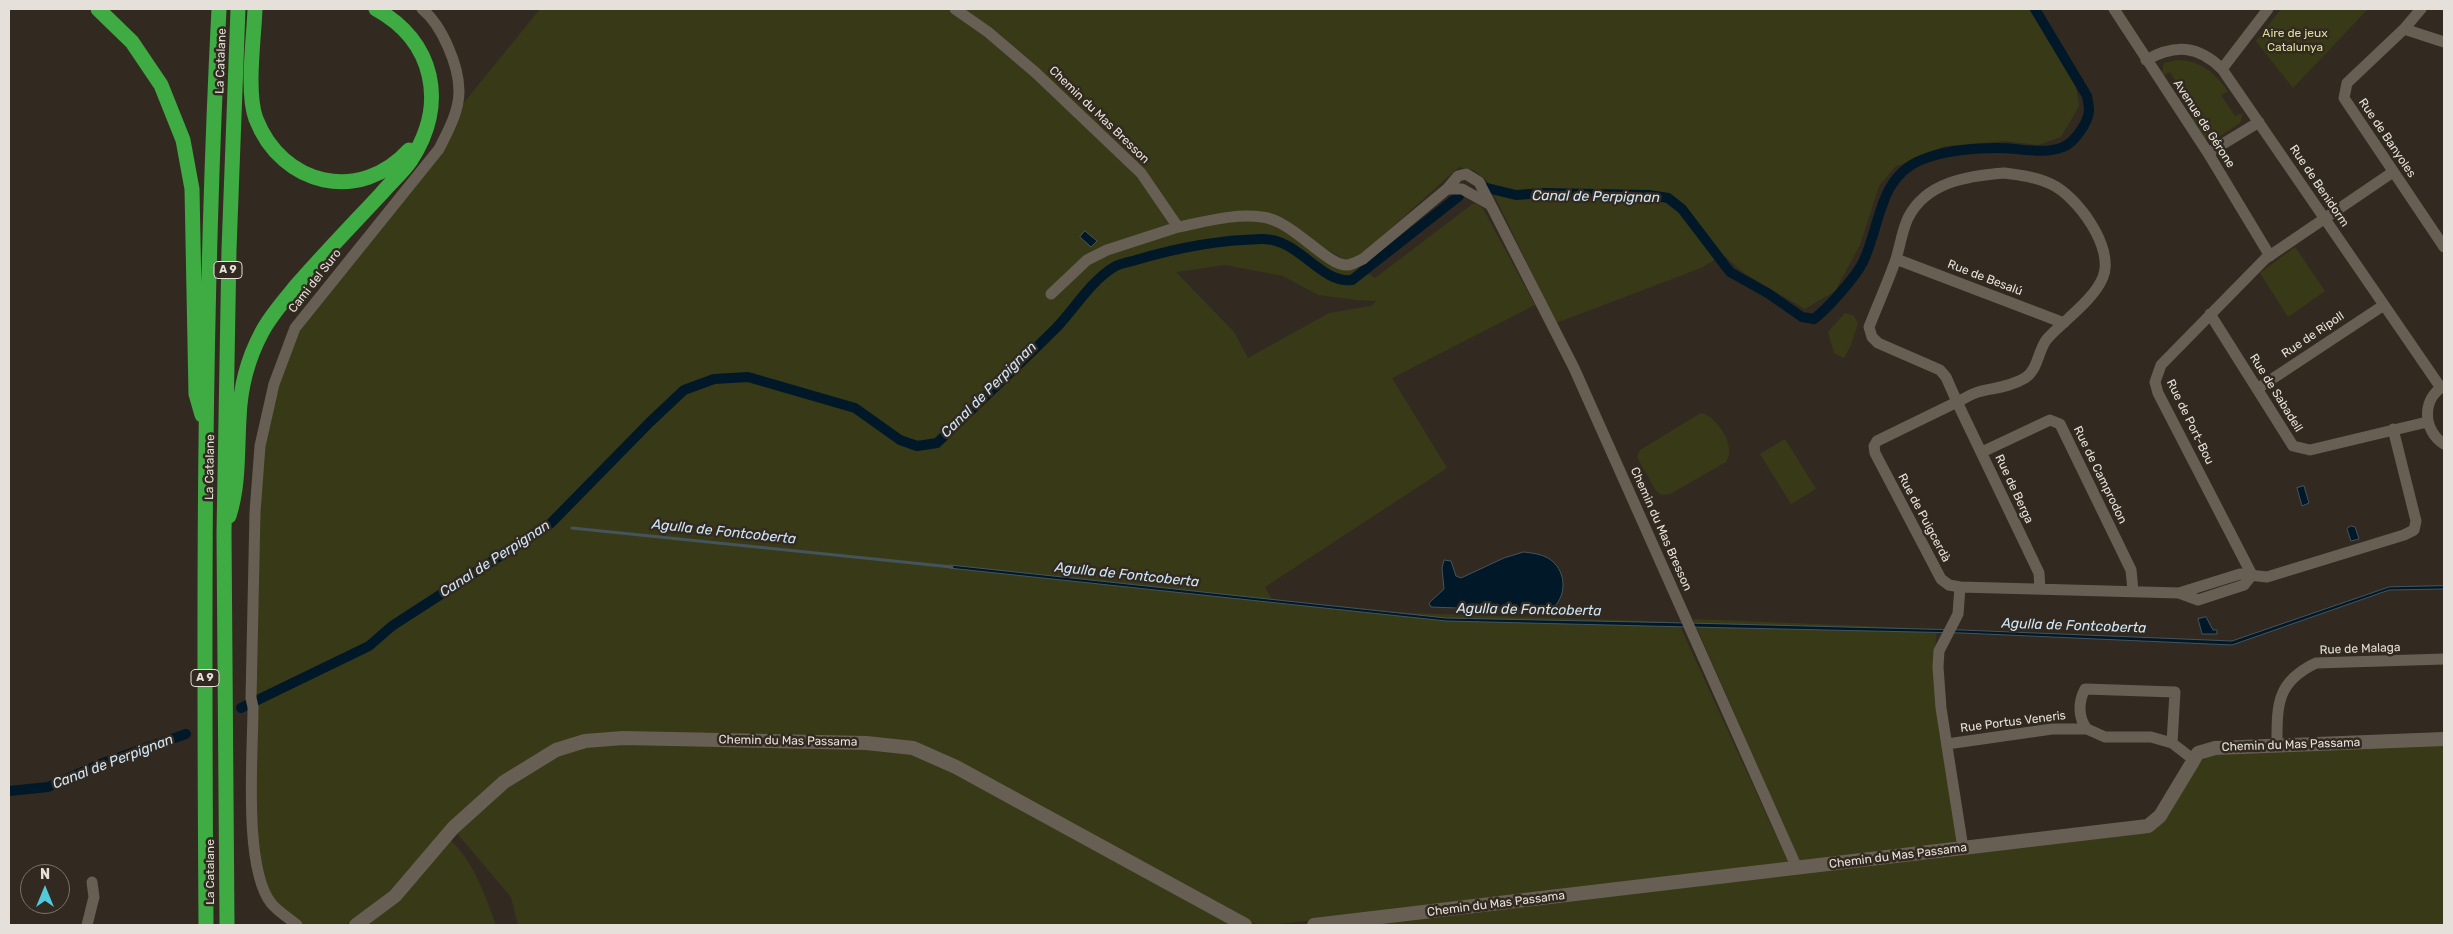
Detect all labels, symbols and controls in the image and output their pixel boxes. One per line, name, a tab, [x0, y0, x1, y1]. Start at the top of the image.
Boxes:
park label: Aire de jeux Catalunya	[2262, 27, 2328, 55]
street label: La Catalane	[213, 28, 229, 94]
street label: Chemin du Mas Bresson	[1046, 63, 1152, 167]
street label: Avenue de Gérone	[2170, 77, 2238, 171]
street label: Rue de Banyoles	[2355, 96, 2419, 180]
street label: Rue de Benidorm	[2286, 142, 2352, 230]
water label: Canal de Perpignan	[1532, 187, 1660, 207]
street label: Cami del Suro	[286, 246, 344, 316]
street label: Rue de Besalú	[1945, 257, 2025, 299]
road number: A 9	[214, 262, 242, 278]
street label: Rue de Ripoll	[2279, 309, 2347, 361]
water label: Canal de Perpignan	[938, 339, 1040, 441]
street label: Rue de Sabadell	[2246, 351, 2306, 435]
street label: Rue de Port-Bou	[2163, 377, 2217, 467]
street label: Rue de Camprodon	[2070, 424, 2130, 526]
street label: La Catalane	[202, 434, 218, 500]
street label: Rue de Berga	[1992, 452, 2036, 526]
street label: Chemin du Mas Bresson	[1627, 465, 1695, 593]
street label: Rue de Puigcerdà	[1895, 471, 1953, 565]
water label: Agulla de Fontcoberta	[651, 516, 797, 548]
water label: Canal de Perpignan	[437, 517, 553, 601]
water label: Agulla de Fontcoberta	[1054, 559, 1200, 591]
water label: Agulla de Fontcoberta	[1456, 600, 1602, 620]
water label: Agulla de Fontcoberta	[2001, 615, 2147, 637]
street label: Rue de Malaga	[2319, 640, 2401, 658]
road number: A 9	[191, 670, 219, 686]
street label: Rue Portus Veneris	[1959, 708, 2067, 736]
water label: Canal de Perpignan	[50, 731, 176, 793]
street label: Chemin du Mas Passama	[719, 733, 857, 749]
street label: Chemin du Mas Passama	[2221, 735, 2361, 755]
street label: La Catalane	[204, 839, 218, 905]
street label: Chemin du Mas Passama	[1828, 840, 1968, 872]
north arrow	[20, 864, 70, 914]
text: N	[40, 866, 50, 883]
street label: Chemin du Mas Passama	[1426, 888, 1566, 920]

